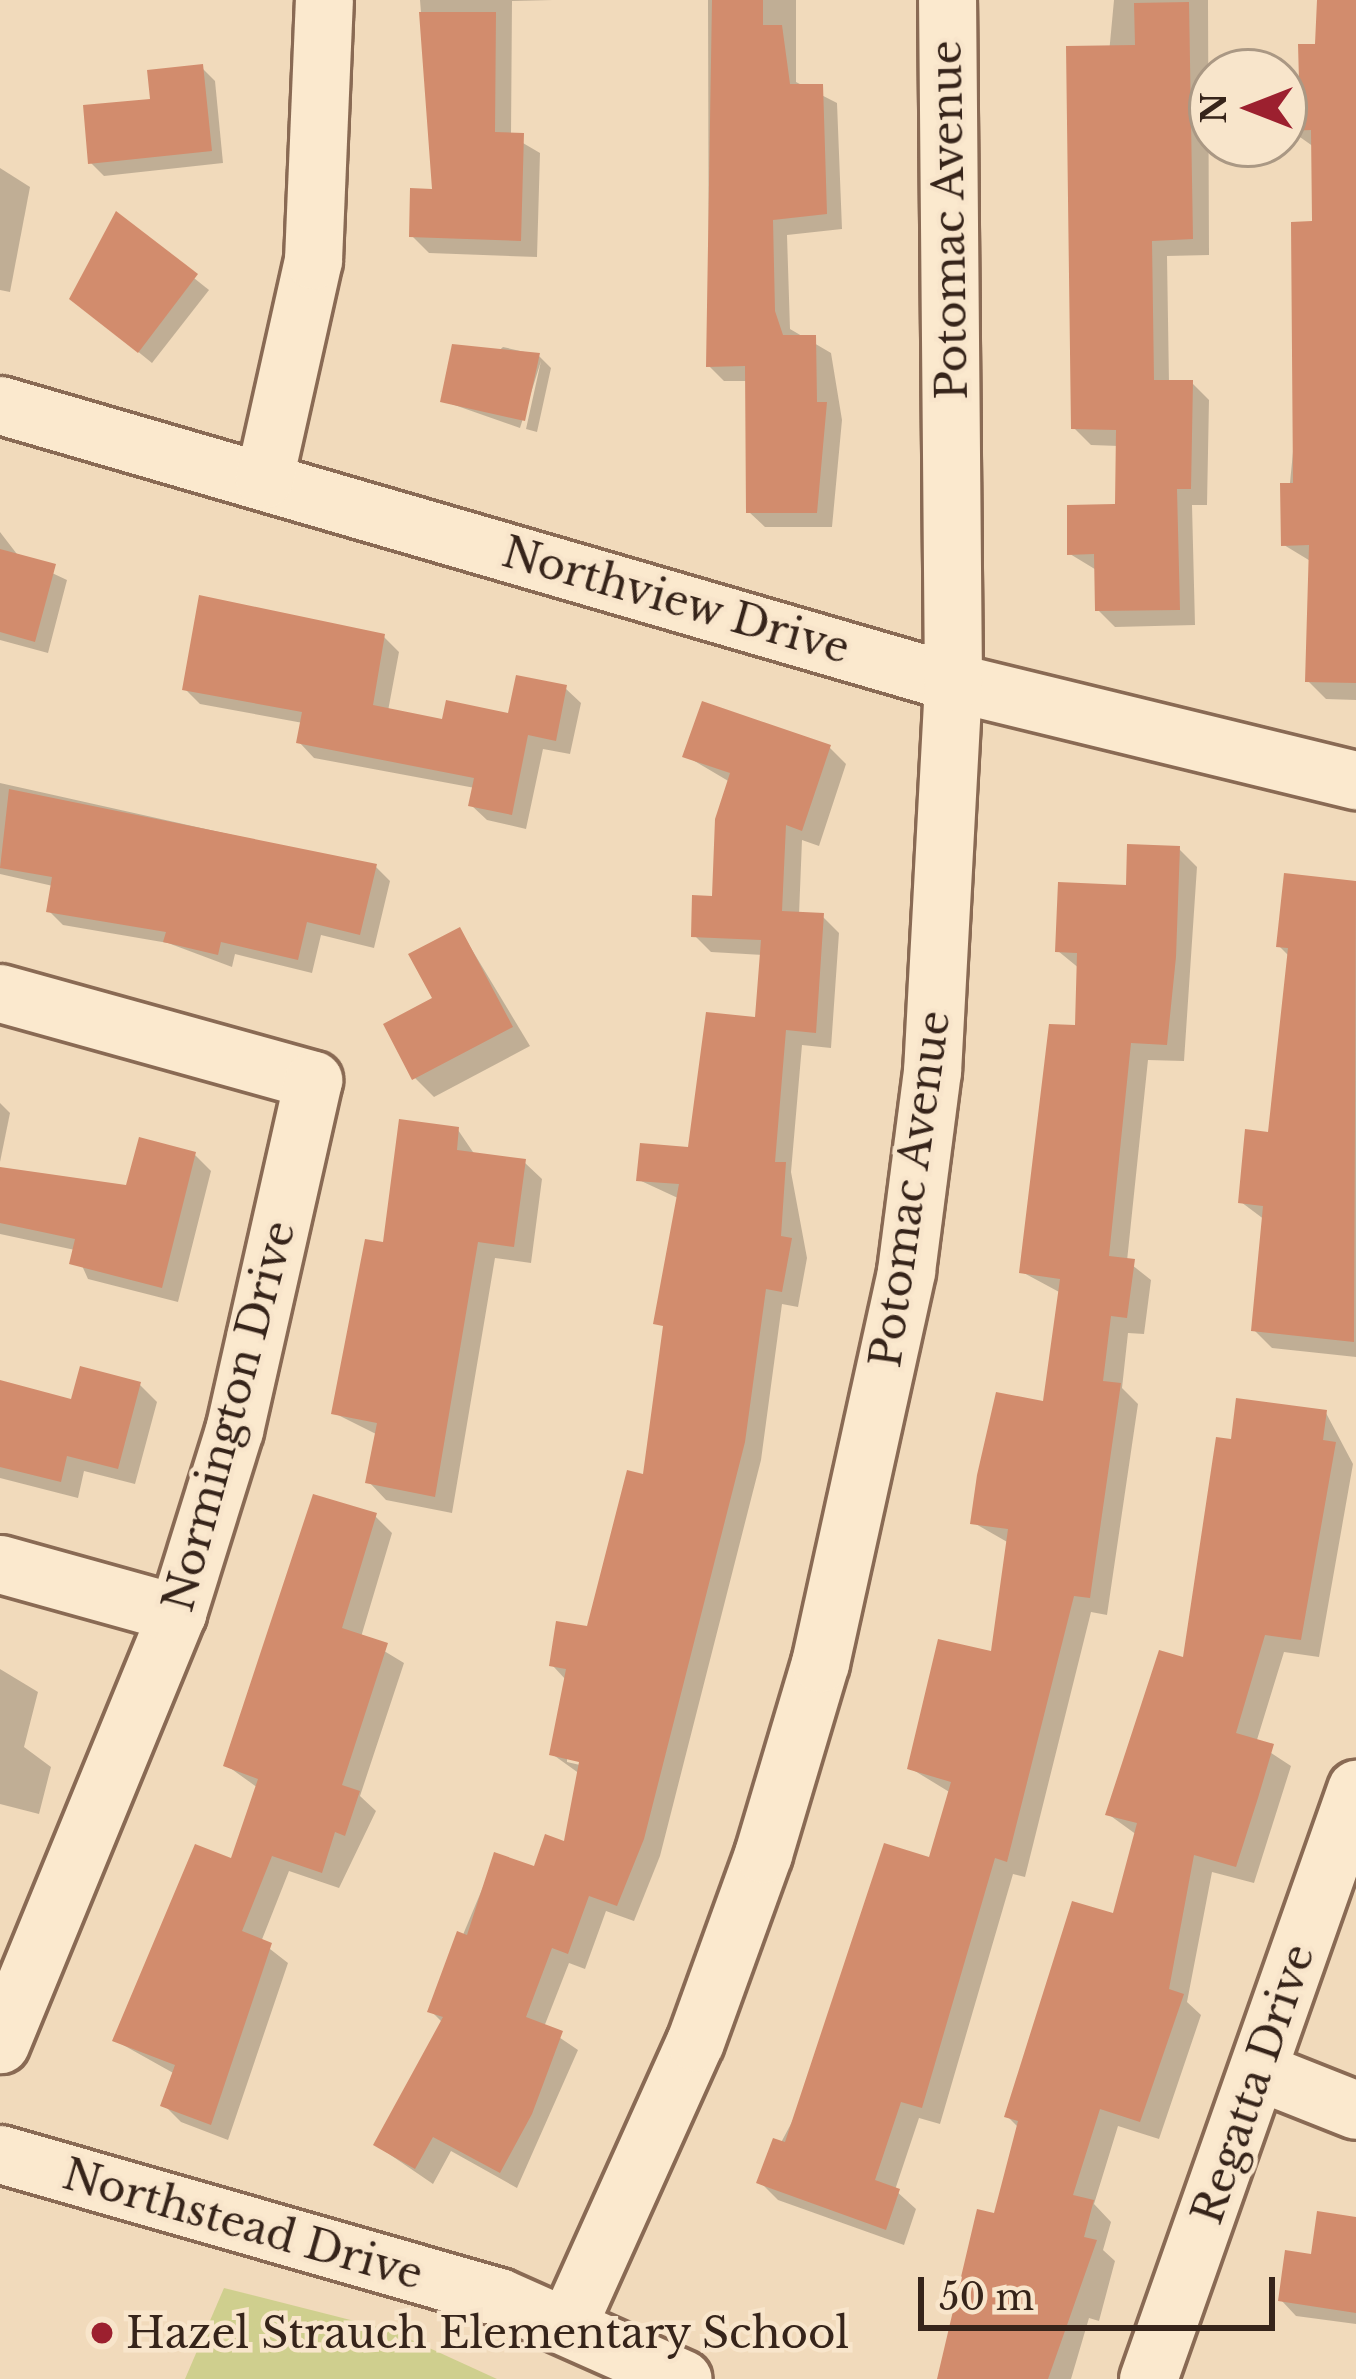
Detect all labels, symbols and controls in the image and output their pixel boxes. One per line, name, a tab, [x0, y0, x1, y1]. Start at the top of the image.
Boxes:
street label: Potomac Avenue	[921, 39, 977, 401]
north arrow	[1188, 48, 1308, 168]
text: N	[1194, 92, 1235, 124]
street label: Northview Drive	[496, 526, 856, 674]
street label: Potomac Avenue	[860, 1007, 960, 1371]
street label: Normington Drive	[153, 1215, 305, 1617]
street label: Regatta Drive	[1182, 1938, 1324, 2230]
street label: Northstead Drive	[57, 2149, 429, 2299]
scale bar	[924, 2253, 1281, 2327]
text: 50 m	[939, 2275, 1034, 2320]
place label: Hazel Strauch Elementary School	[126, 2308, 850, 2358]
marker: Hazel Strauch Elementary School	[89, 2320, 115, 2346]

